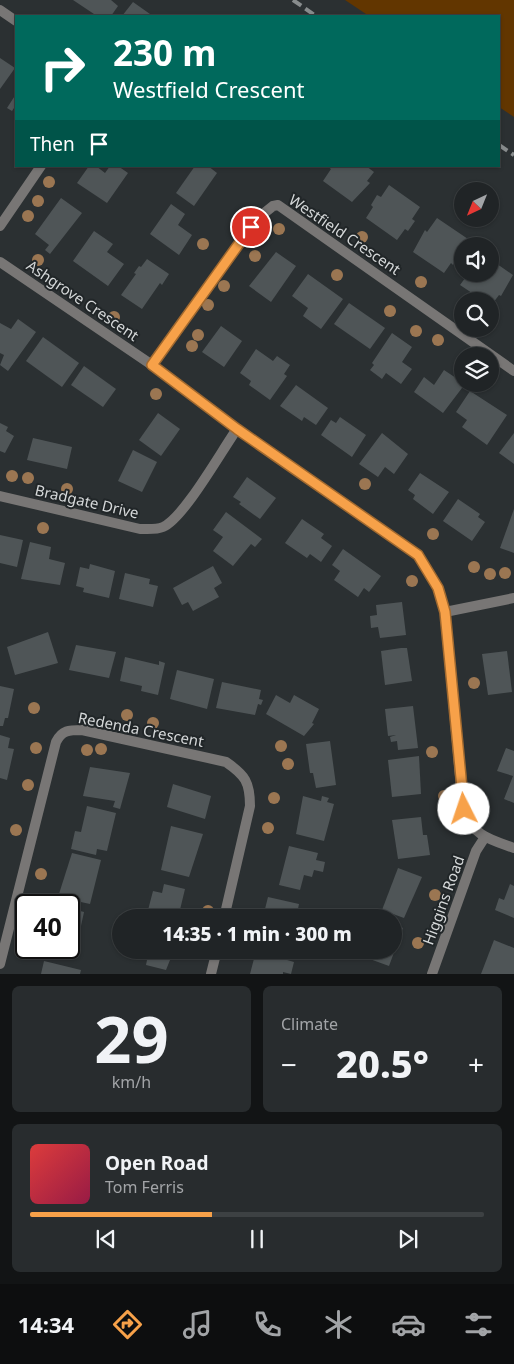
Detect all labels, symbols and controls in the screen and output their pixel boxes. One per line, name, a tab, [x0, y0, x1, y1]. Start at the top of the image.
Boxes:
text: 230 m	[113, 29, 216, 76]
icon: right	[30, 35, 95, 100]
text: Westfield Crescent	[113, 74, 305, 104]
icon: arrive	[85, 130, 113, 158]
text: Then	[30, 131, 75, 157]
north arrow	[454, 182, 499, 228]
map controls	[454, 182, 499, 392]
street label: Westfield Crescent	[285, 189, 405, 279]
pin	[230, 206, 272, 248]
icon: arrive	[237, 213, 265, 241]
button: sound	[454, 237, 499, 282]
street label: Ashgrove Crescent	[23, 255, 143, 345]
button: search	[454, 292, 499, 337]
button: layers	[454, 347, 499, 392]
street label: Bradgate Drive	[33, 479, 141, 523]
street label: Redenda Crescent	[76, 707, 206, 751]
position arrow	[437, 782, 489, 834]
street label: Higgins Road	[418, 853, 468, 947]
speed limit sign: 40	[15, 894, 80, 959]
text: 14:35 · 1 min · 300 m	[162, 921, 352, 947]
text: 29	[94, 994, 169, 1082]
text: Climate	[281, 1013, 338, 1035]
text: 20.5°	[336, 1037, 429, 1089]
text: −	[281, 1045, 297, 1083]
text: +	[468, 1045, 484, 1083]
text: km/h	[112, 1071, 151, 1093]
text: Open Road	[105, 1150, 208, 1176]
text: Tom Ferris	[105, 1176, 184, 1198]
icon: previous	[92, 1225, 120, 1253]
icon: pause	[243, 1225, 271, 1253]
icon: next	[394, 1225, 422, 1253]
icon: directions	[110, 1307, 145, 1342]
icon: music	[180, 1307, 215, 1342]
icon: phone	[250, 1307, 285, 1342]
icon: climate	[321, 1307, 356, 1342]
icon: car	[391, 1307, 426, 1342]
icon: filters	[461, 1307, 496, 1342]
text: 14:34	[18, 1309, 74, 1339]

